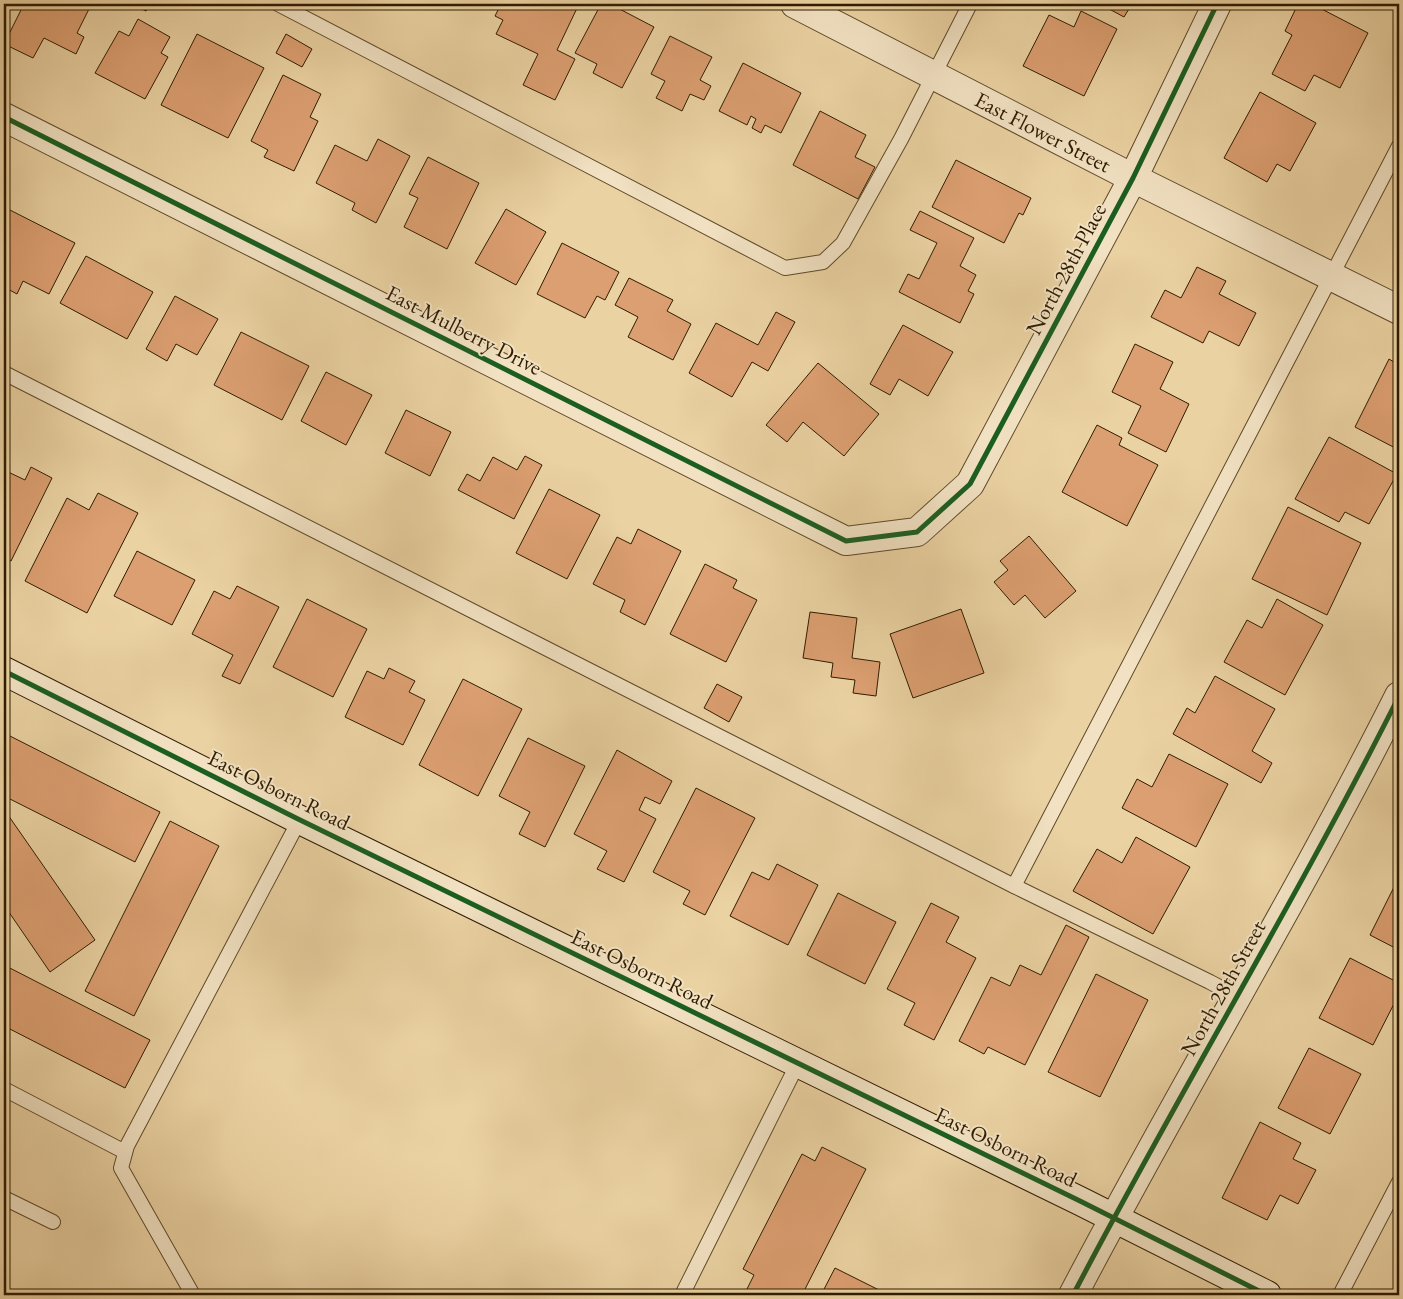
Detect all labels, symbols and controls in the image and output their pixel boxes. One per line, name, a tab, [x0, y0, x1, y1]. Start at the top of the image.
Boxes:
street label: East Flower Street	[970, 85, 1116, 179]
street label: North 28th Place	[1019, 198, 1113, 340]
street label: East Mulberry Drive	[381, 278, 547, 382]
street label: East Osborn Road	[203, 743, 356, 837]
street label: North 28th Street	[1174, 915, 1272, 1061]
street label: East Osborn Road	[566, 922, 719, 1016]
street label: East Osborn Road	[930, 1100, 1083, 1194]

